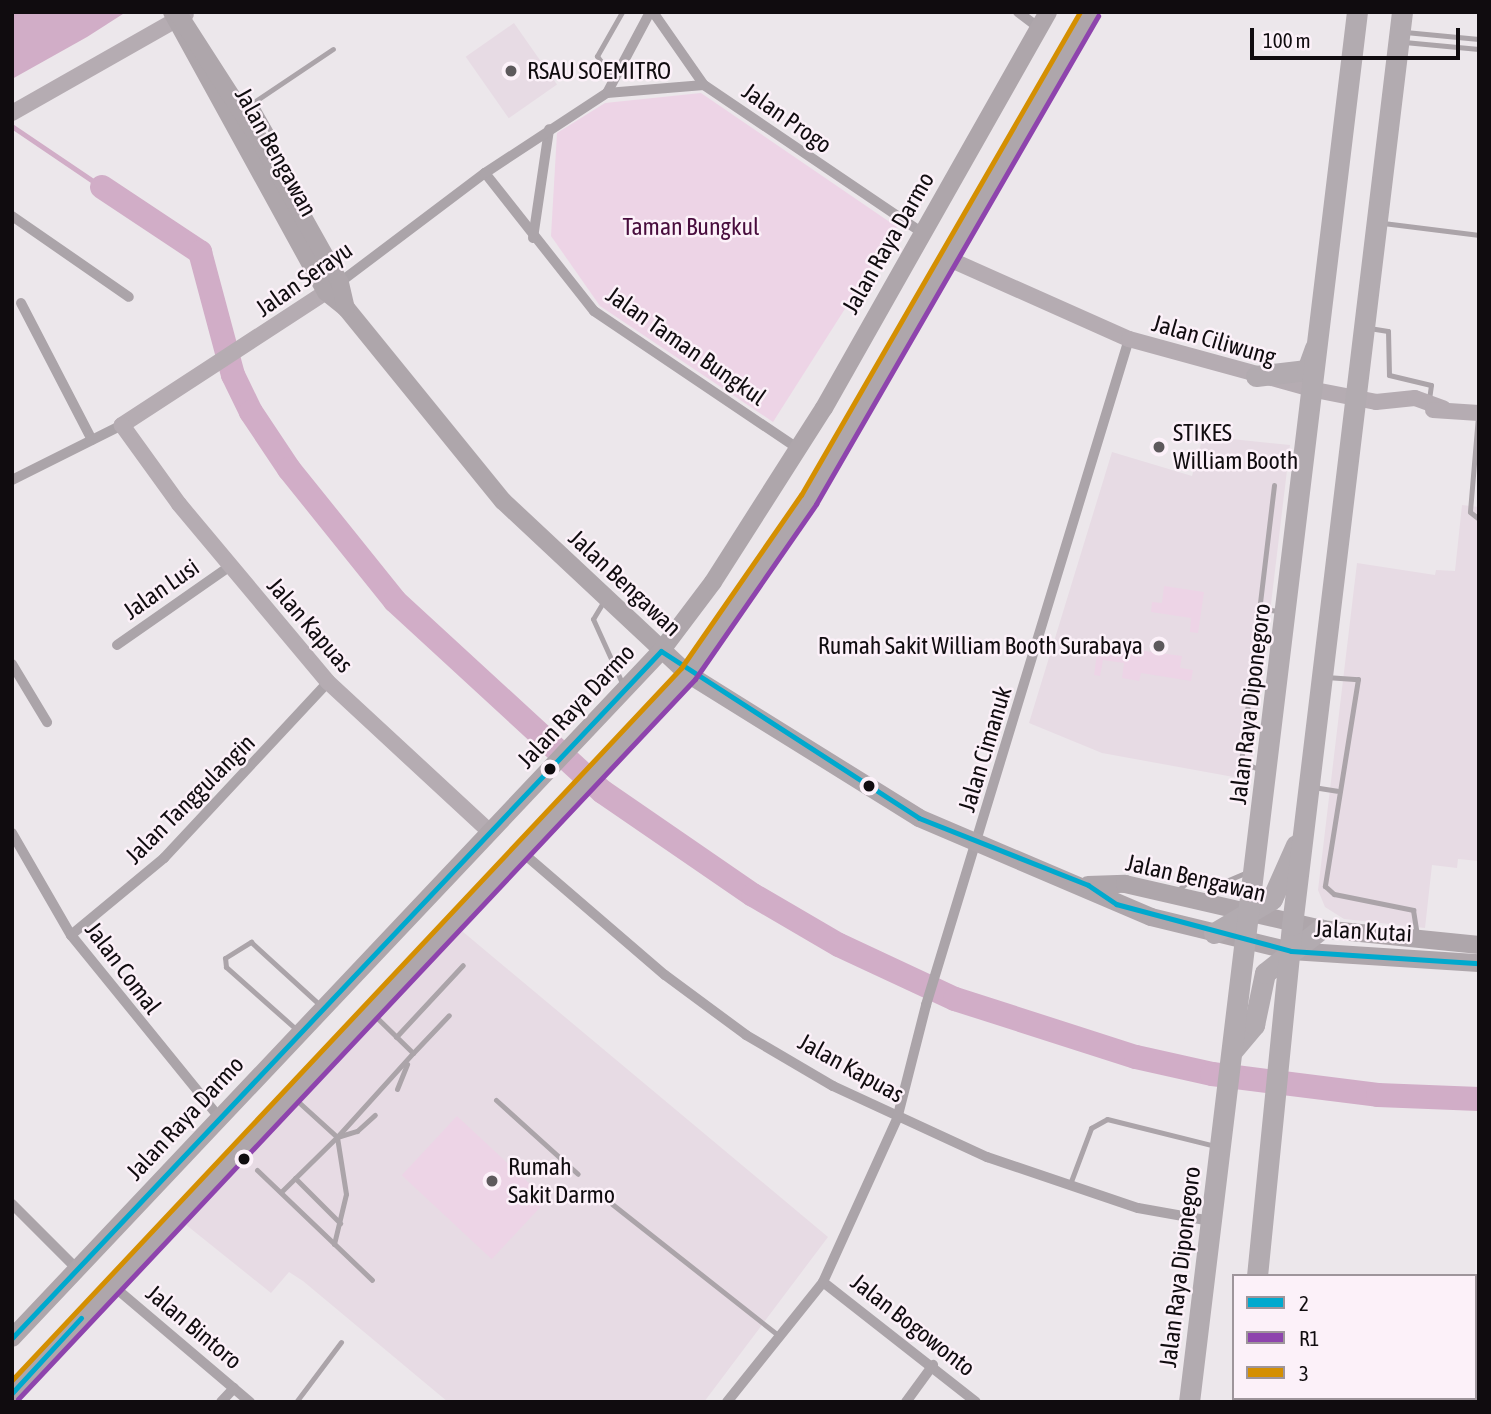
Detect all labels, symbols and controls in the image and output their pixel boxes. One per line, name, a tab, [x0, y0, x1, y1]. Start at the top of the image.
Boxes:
scale bar	[1253, 14, 1463, 58]
text: 100 m	[1263, 28, 1311, 52]
place label: RSAU SOEMITRO	[527, 57, 671, 85]
marker: RSAU SOEMITRO	[501, 61, 521, 81]
street label: Jalan Progo	[737, 77, 837, 159]
street label: Jalan Bengawan	[229, 82, 323, 222]
street label: Jalan Raya Darmo	[836, 167, 940, 319]
park label: Taman Bungkul	[623, 213, 759, 241]
street label: Jalan Serayu	[250, 235, 358, 323]
street label: Jalan Taman Bungkul	[601, 280, 771, 412]
street label: Jalan Ciliwung	[1149, 309, 1279, 371]
place label: STIKES William Booth	[1173, 419, 1298, 475]
marker: STIKES William Booth	[1151, 439, 1167, 455]
street label: Jalan Bengawan	[563, 524, 687, 642]
street label: Jalan Lusi	[117, 552, 205, 626]
street label: Jalan Kapuas	[261, 572, 359, 678]
street label: Jalan Raya Diponegoro	[1223, 602, 1277, 806]
place label: Rumah Sakit William Booth Surabaya	[818, 632, 1143, 660]
marker: Rumah Sakit William Booth Surabaya	[1149, 636, 1169, 656]
street label: Jalan Raya Darmo	[511, 638, 641, 774]
street label: Jalan Cimanuk	[952, 683, 1018, 815]
street label: Jalan Tanggulangin	[119, 728, 261, 870]
unlabelled marker	[543, 762, 557, 776]
unlabelled marker	[862, 779, 876, 793]
street label: Jalan Bengawan	[1123, 848, 1269, 908]
street label: Jalan Kutai	[1313, 914, 1413, 948]
street label: Jalan Comal	[79, 916, 167, 1020]
street label: Jalan Kapuas	[793, 1027, 909, 1109]
street label: Jalan Raya Darmo	[120, 1050, 250, 1186]
unlabelled marker	[237, 1152, 251, 1166]
place label: Rumah Sakit Darmo	[508, 1153, 615, 1209]
street label: Jalan Raya Diponegoro	[1153, 1165, 1207, 1369]
marker: Rumah Sakit Darmo	[482, 1171, 502, 1191]
street label: Jalan Bogowonto	[845, 1268, 981, 1382]
legend	[1232, 1274, 1477, 1400]
street label: Jalan Bintoro	[140, 1279, 248, 1375]
text: 2	[1299, 1291, 1309, 1315]
text: R1	[1299, 1326, 1319, 1350]
text: 3	[1299, 1361, 1309, 1385]

